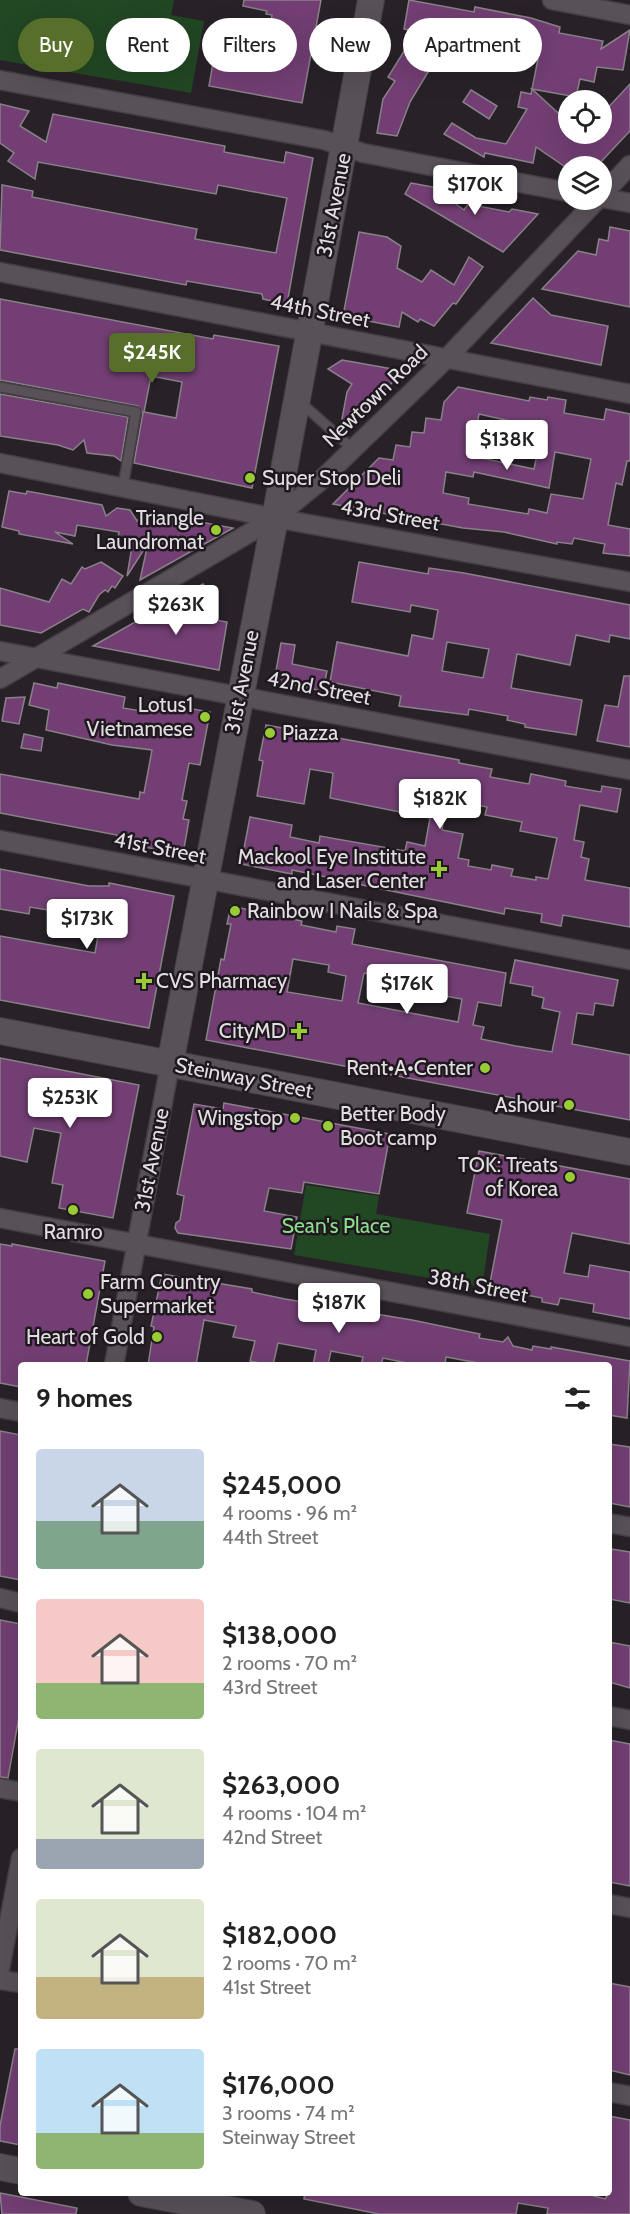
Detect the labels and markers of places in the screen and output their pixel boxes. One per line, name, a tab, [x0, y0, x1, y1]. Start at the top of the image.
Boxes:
pin: $170K	[433, 165, 517, 216]
pin: $245K	[110, 333, 194, 384]
pin: $138K	[465, 420, 549, 471]
place label: Super Stop Deli	[262, 465, 401, 490]
marker: Super Stop Deli	[243, 471, 257, 485]
place label: Triangle Laundromat	[96, 505, 204, 554]
marker: Triangle Laundromat	[209, 523, 223, 537]
pin: $263K	[134, 585, 218, 636]
place label: Lotus1 Vietnamese	[87, 692, 193, 741]
marker: Lotus1 Vietnamese	[198, 710, 212, 724]
place label: Piazza	[282, 720, 338, 745]
marker: Piazza	[263, 726, 277, 740]
pin: $182K	[398, 779, 482, 830]
place label: Mackool Eye Institute and Laser Center	[238, 844, 426, 893]
marker: Mackool Eye Institute and Laser Center	[430, 860, 448, 878]
place label: Rainbow I Nails & Spa	[247, 898, 438, 923]
pin: $173K	[45, 899, 129, 950]
marker: Rainbow I Nails & Spa	[228, 904, 242, 918]
pin: $176K	[365, 964, 449, 1015]
place label: CVS Pharmacy	[156, 968, 288, 993]
marker: CVS Pharmacy	[137, 974, 151, 988]
place label: CityMD	[219, 1018, 286, 1043]
marker: CityMD	[290, 1022, 308, 1040]
place label: Rent•A•Center	[346, 1055, 473, 1080]
marker: Rent•A•Center	[478, 1061, 492, 1075]
pin: $253K	[28, 1078, 112, 1129]
place label: Ashour	[495, 1092, 557, 1117]
marker: Ashour	[562, 1098, 576, 1112]
place label: Better Body Boot camp	[340, 1101, 446, 1150]
place label: Wingstop	[198, 1105, 283, 1130]
marker: Wingstop	[288, 1111, 302, 1125]
marker: Better Body Boot camp	[321, 1119, 335, 1133]
place label: TOK: Treats of Korea	[458, 1152, 558, 1201]
marker: TOK: Treats of Korea	[563, 1170, 577, 1184]
marker: Ramro	[66, 1203, 80, 1217]
place label: Ramro	[44, 1219, 102, 1244]
place label: Farm Country Supermarket	[100, 1269, 221, 1318]
pin: $187K	[297, 1283, 381, 1334]
marker: Farm Country Supermarket	[81, 1287, 95, 1301]
place label: Heart of Gold	[26, 1324, 145, 1349]
marker: Heart of Gold	[150, 1330, 164, 1344]

